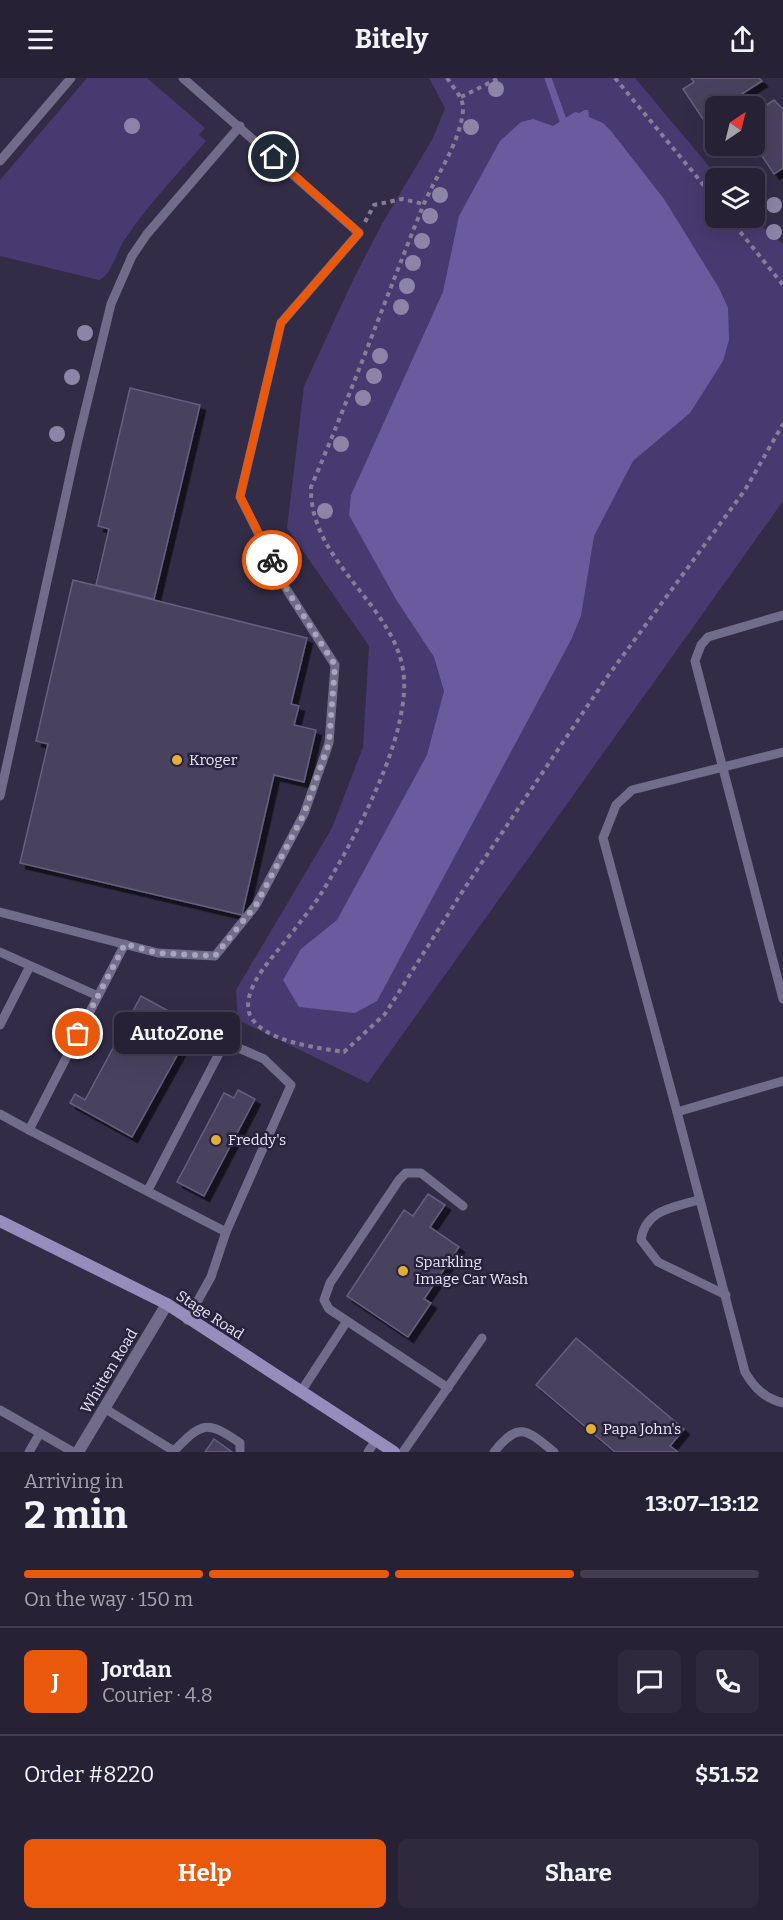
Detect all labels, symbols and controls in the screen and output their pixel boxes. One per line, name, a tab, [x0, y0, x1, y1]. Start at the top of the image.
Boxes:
icon: menu	[24, 23, 57, 56]
text: Bitely	[355, 23, 428, 55]
icon: share	[726, 23, 759, 56]
north arrow	[705, 96, 765, 156]
map controls	[705, 96, 765, 228]
pin	[248, 131, 299, 182]
icon: home	[257, 140, 290, 173]
button: layers	[705, 168, 765, 228]
courier	[242, 530, 302, 590]
icon: bike	[256, 544, 289, 577]
place label: Kroger	[189, 751, 238, 769]
marker: Kroger	[170, 753, 184, 767]
pin	[52, 1008, 103, 1059]
callout: AutoZone	[114, 1013, 240, 1055]
icon: bag	[61, 1017, 94, 1050]
text: AutoZone	[130, 1021, 224, 1045]
place label: Freddy's	[228, 1131, 286, 1149]
marker: Freddy's	[209, 1133, 223, 1147]
place label: Sparkling Image Car Wash	[415, 1253, 529, 1288]
marker: Sparkling Image Car Wash	[396, 1264, 410, 1278]
street label: Stage Road	[173, 1286, 247, 1344]
street label: Whitten Road	[77, 1325, 141, 1417]
place label: Papa John's	[603, 1420, 681, 1438]
marker: Papa John's	[584, 1422, 598, 1436]
text: Arriving in	[24, 1469, 123, 1493]
text: 13:07–13:12	[645, 1490, 759, 1517]
text: 2 min	[24, 1492, 128, 1538]
text: On the way · 150 m	[24, 1587, 193, 1611]
button: chat	[618, 1650, 681, 1713]
button: phone	[696, 1650, 759, 1713]
text: Jordan	[102, 1656, 172, 1683]
text: J	[52, 1668, 59, 1695]
text: Courier · 4.8	[102, 1683, 213, 1707]
text: Order #8220	[24, 1761, 154, 1788]
text: $51.52	[695, 1761, 759, 1788]
button: Help	[24, 1839, 386, 1908]
button: Share	[398, 1839, 759, 1908]

